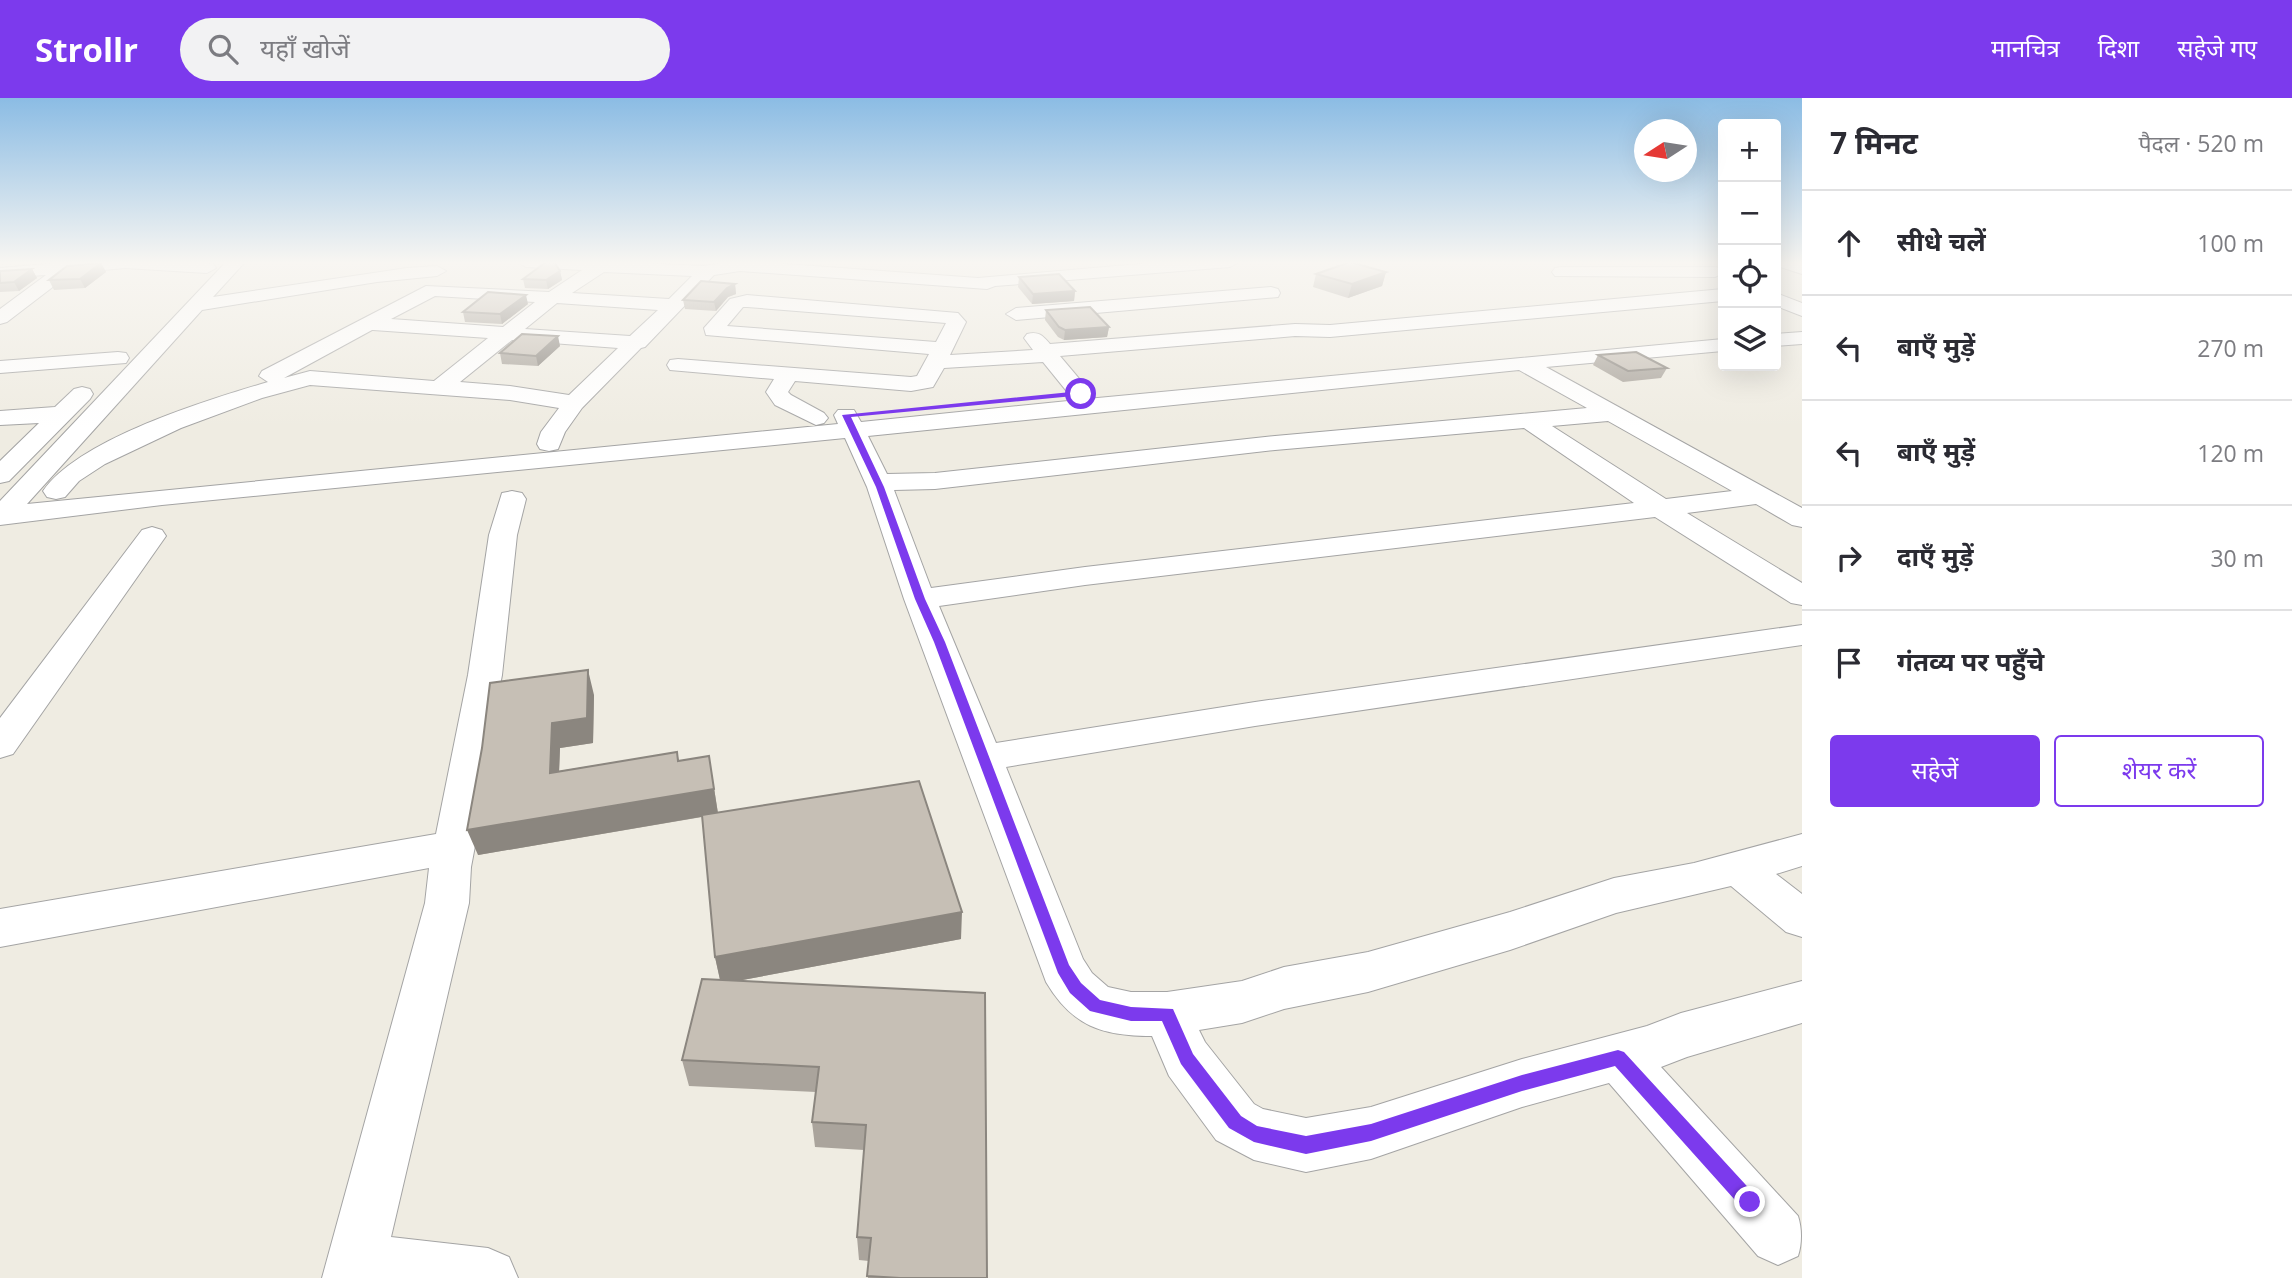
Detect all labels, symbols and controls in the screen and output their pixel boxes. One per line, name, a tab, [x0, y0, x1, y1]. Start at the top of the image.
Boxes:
search box	[180, 18, 670, 81]
text: Strollr	[35, 27, 138, 72]
icon: search	[204, 30, 242, 68]
text: यहाँ खोजें	[260, 30, 350, 66]
text: मानचित्र	[1991, 31, 2060, 64]
text: दिशा	[2098, 31, 2139, 64]
text: सहेजे गए	[2177, 31, 2257, 64]
north arrow	[1634, 119, 1697, 182]
map controls	[1718, 119, 1781, 371]
button: +	[1718, 119, 1781, 182]
text: 7 मिनट	[1830, 122, 1918, 163]
text: पैदल · 520 m	[2138, 127, 2264, 159]
button: −	[1718, 182, 1781, 245]
text: सीधे चलें	[1897, 223, 1986, 259]
icon: ahead	[1830, 224, 1868, 262]
text: 100 m	[2197, 227, 2264, 259]
button: locate	[1718, 245, 1781, 308]
button: layers	[1718, 308, 1781, 371]
text: बाएँ मुड़ें	[1897, 328, 1975, 364]
icon: left	[1830, 329, 1868, 367]
text: 270 m	[2197, 332, 2264, 364]
route start	[1065, 378, 1096, 409]
text: बाएँ मुड़ें	[1897, 433, 1975, 469]
icon: left	[1830, 434, 1868, 472]
text: 120 m	[2197, 437, 2264, 469]
text: दाएँ मुड़ें	[1897, 538, 1974, 574]
icon: right	[1830, 539, 1868, 577]
text: 30 m	[2210, 542, 2264, 574]
text: गंतव्य पर पहुँचे	[1897, 643, 2044, 679]
icon: arrive	[1830, 644, 1868, 682]
button: सहेजें	[1830, 735, 2040, 807]
button: शेयर करें	[2054, 735, 2264, 807]
route end	[1734, 1186, 1765, 1217]

